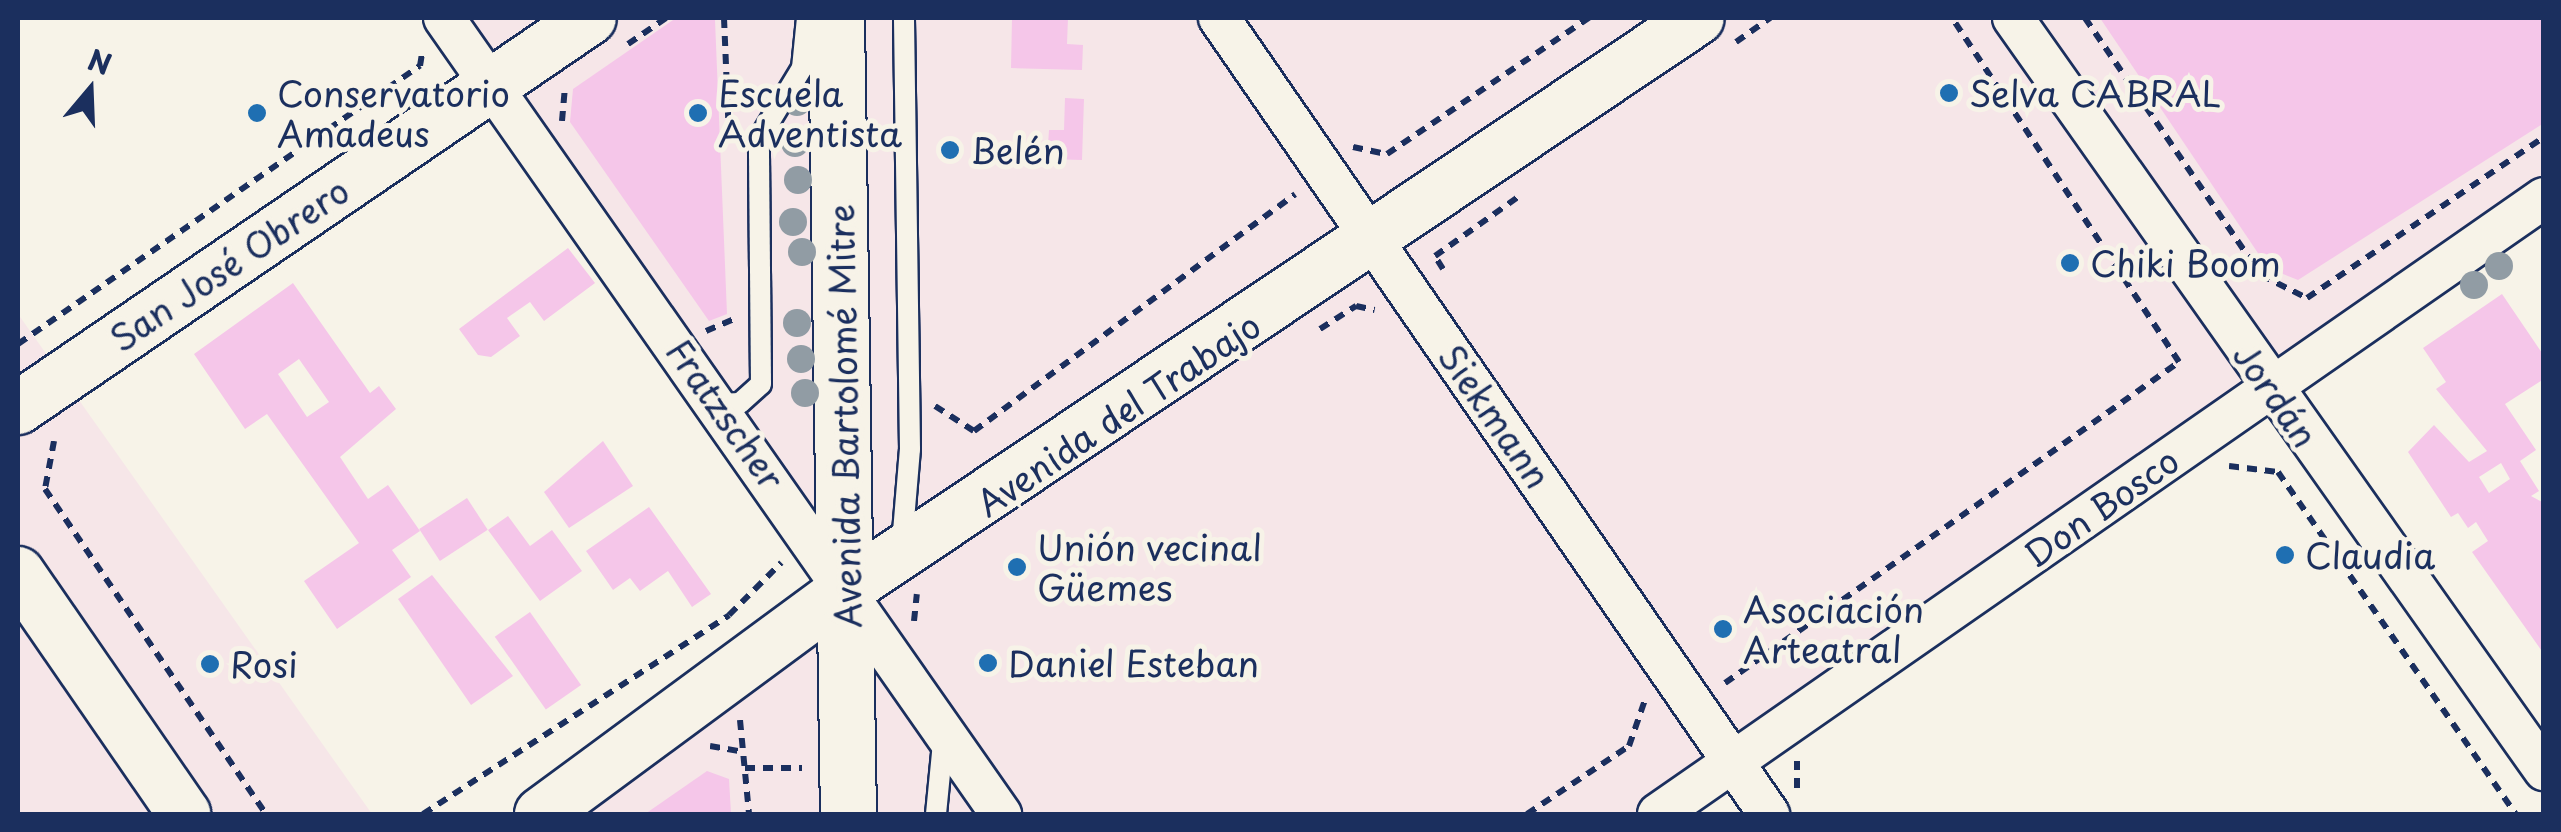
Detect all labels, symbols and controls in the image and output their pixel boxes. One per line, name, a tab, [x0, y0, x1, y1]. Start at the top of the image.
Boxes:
text: N	[82, 37, 117, 85]
north arrow	[40, 40, 140, 140]
place label: Conservatorio Amadeus	[277, 72, 510, 154]
place label: Escuela Adventista	[718, 72, 902, 154]
place label: Selva CABRAL	[1969, 72, 2221, 114]
marker: Selva CABRAL	[1938, 82, 1960, 104]
marker: Conservatorio Amadeus	[246, 102, 268, 124]
marker: Escuela Adventista	[687, 102, 709, 124]
place label: Belén	[970, 129, 1065, 171]
marker: Belén	[939, 139, 961, 161]
street label: San José Obrero	[102, 169, 356, 359]
street label: Avenida Bartolomé Mitre	[819, 203, 869, 629]
place label: Chiki Boom	[2090, 242, 2283, 284]
marker: Chiki Boom	[2059, 252, 2081, 274]
street label: Avenida del Trabajo	[968, 303, 1268, 525]
street label: Fratzscher	[659, 331, 793, 497]
street label: Jordán	[2225, 335, 2327, 455]
street label: Siekmann	[1430, 336, 1560, 496]
street label: Don Bosco	[2016, 439, 2186, 575]
place label: Unión vecinal Güemes	[1037, 526, 1263, 608]
place label: Claudia	[2305, 534, 2435, 576]
marker: Claudia	[2274, 544, 2296, 566]
marker: Unión vecinal Güemes	[1006, 556, 1028, 578]
place label: Asociación Arteatral	[1743, 588, 1924, 670]
marker: Asociación Arteatral	[1712, 618, 1734, 640]
place label: Daniel Esteban	[1008, 642, 1259, 684]
place label: Rosi	[230, 643, 298, 685]
marker: Daniel Esteban	[977, 652, 999, 674]
marker: Rosi	[199, 653, 221, 675]

